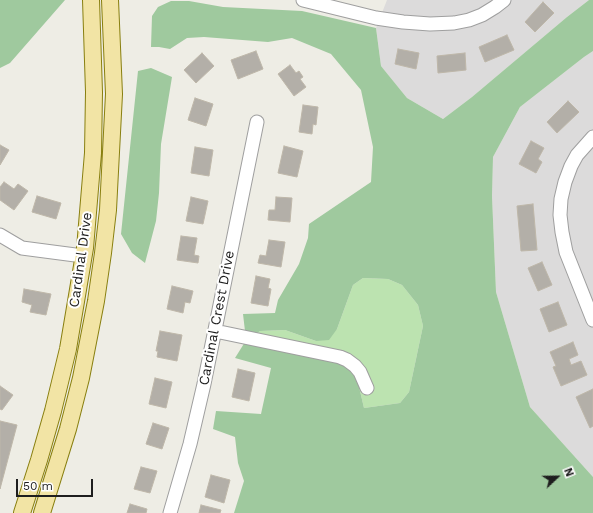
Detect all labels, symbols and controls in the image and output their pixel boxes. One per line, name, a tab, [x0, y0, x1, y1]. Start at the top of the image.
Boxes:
street label: Cardinal Drive	[66, 211, 96, 309]
street label: Cardinal Crest Drive	[196, 249, 238, 387]
north arrow	[537, 457, 577, 497]
text: N	[561, 466, 576, 479]
scale bar	[18, 471, 95, 497]
text: 50 m	[23, 479, 53, 493]

